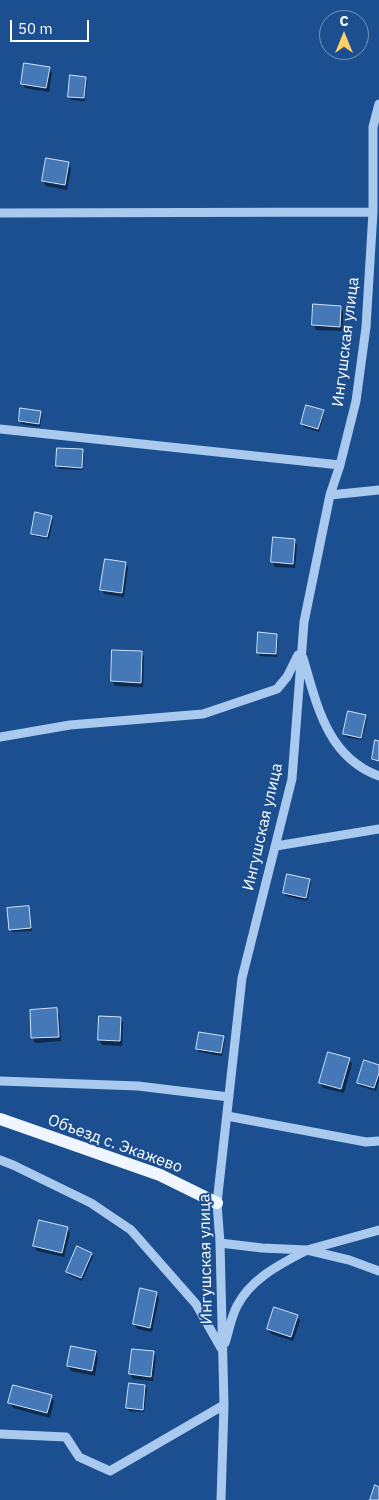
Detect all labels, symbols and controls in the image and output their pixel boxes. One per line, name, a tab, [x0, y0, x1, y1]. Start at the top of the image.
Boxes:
scale bar	[12, 10, 91, 42]
north arrow	[319, 10, 369, 60]
text: С	[339, 12, 349, 30]
text: 50 m	[18, 19, 53, 38]
street label: Ингушская улица	[329, 276, 363, 408]
street label: Ингушская улица	[239, 761, 287, 893]
street label: Объезд с. Экажево	[45, 1111, 185, 1177]
street label: Ингушская улица	[195, 1194, 217, 1324]

